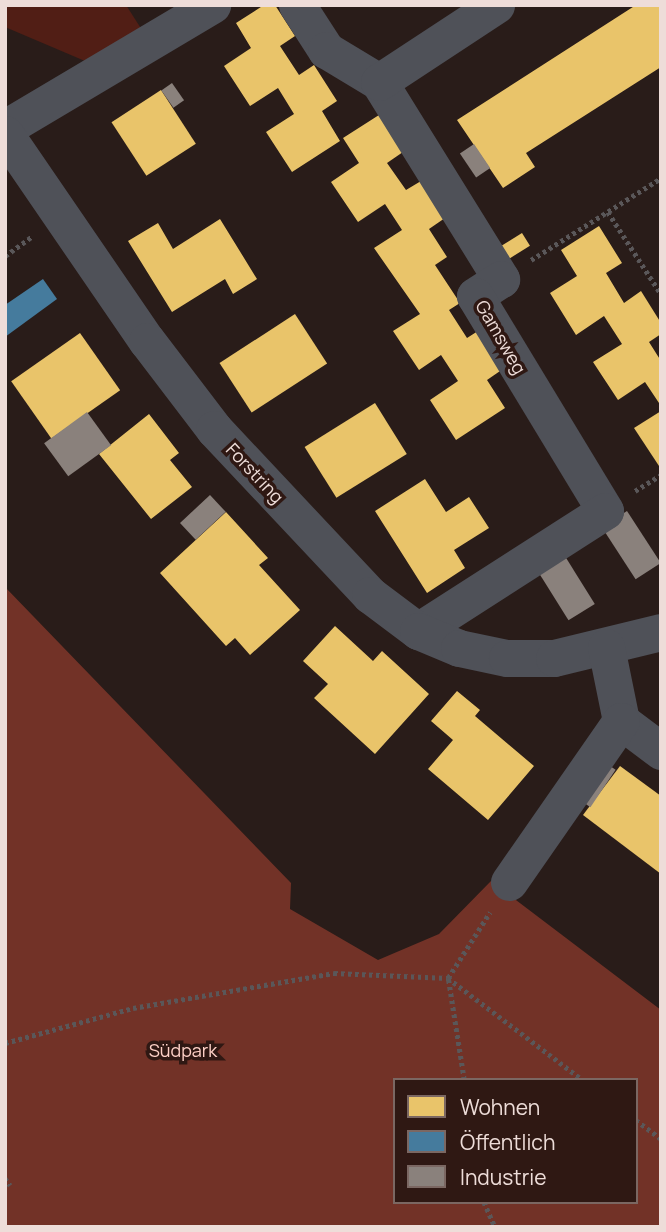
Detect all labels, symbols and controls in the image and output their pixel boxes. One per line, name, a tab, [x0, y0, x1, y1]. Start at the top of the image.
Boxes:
street label: Gamsweg	[471, 296, 531, 378]
street label: Forstring	[222, 438, 288, 508]
park label: Südpark	[149, 1039, 217, 1061]
legend	[393, 1078, 638, 1204]
text: Wohnen	[460, 1093, 540, 1121]
text: Öffentlich	[460, 1128, 555, 1156]
text: Industrie	[460, 1163, 546, 1191]

